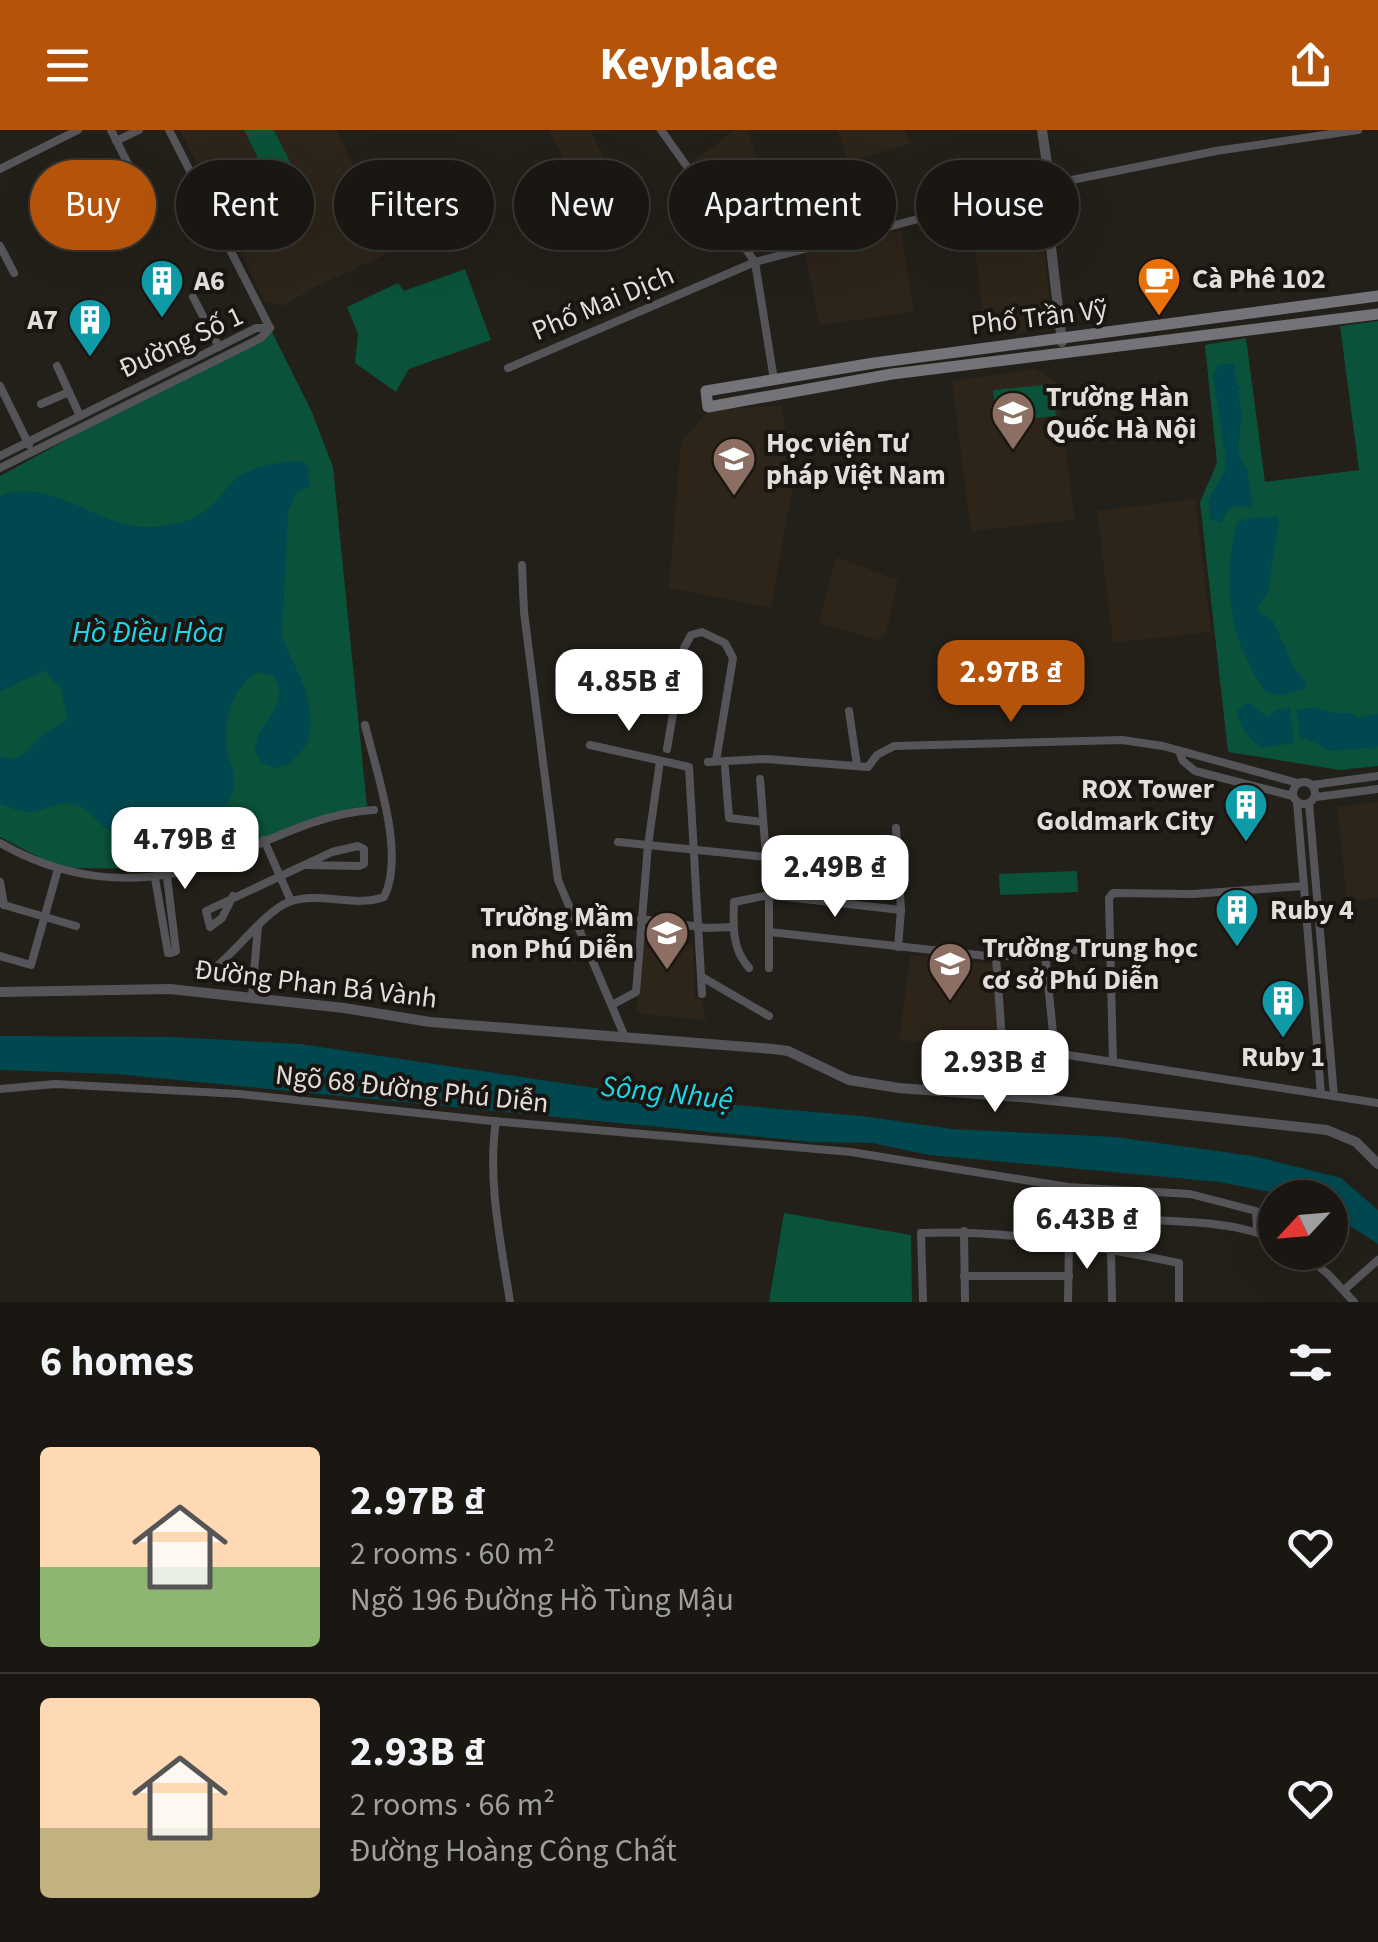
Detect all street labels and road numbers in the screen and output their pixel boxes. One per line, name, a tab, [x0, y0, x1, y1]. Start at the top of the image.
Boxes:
street label: Phố Mai Dịch	[526, 255, 680, 351]
street label: Phố Trần Vỹ	[969, 289, 1109, 345]
street label: Đường Số 1	[112, 296, 250, 388]
street label: Đường Phan Bá Vành	[192, 949, 440, 1019]
street label: Ngõ 68 Đường Phú Diễn	[273, 1055, 551, 1123]

